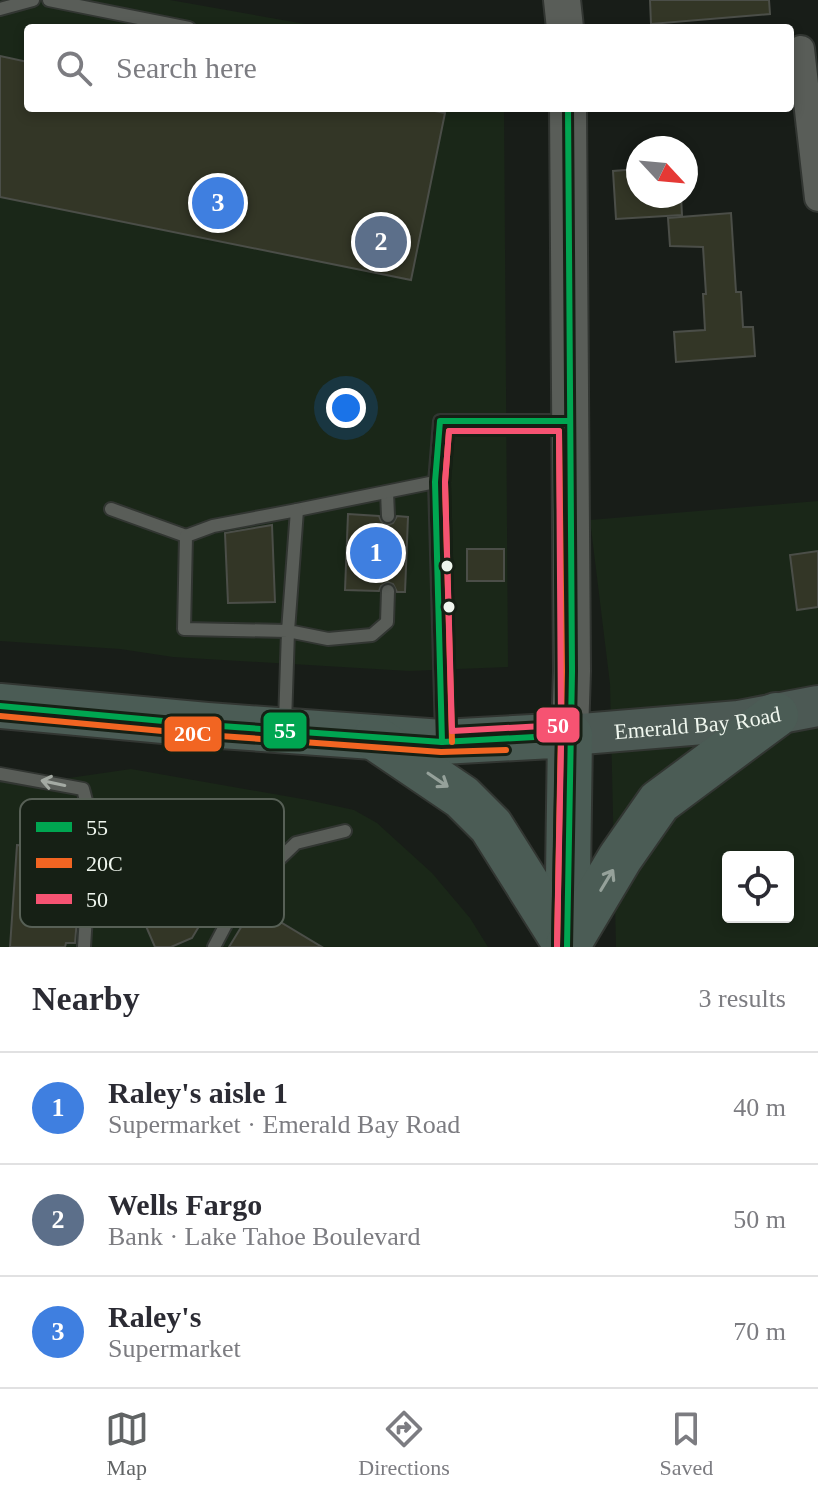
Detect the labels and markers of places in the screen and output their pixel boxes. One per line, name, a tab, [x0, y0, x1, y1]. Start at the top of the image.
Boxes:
pin: 3	[192, 173, 244, 233]
pin: 2	[355, 212, 407, 272]
pin: 1	[350, 523, 402, 583]
unlabelled marker	[439, 558, 455, 574]
unlabelled marker	[441, 599, 457, 615]

